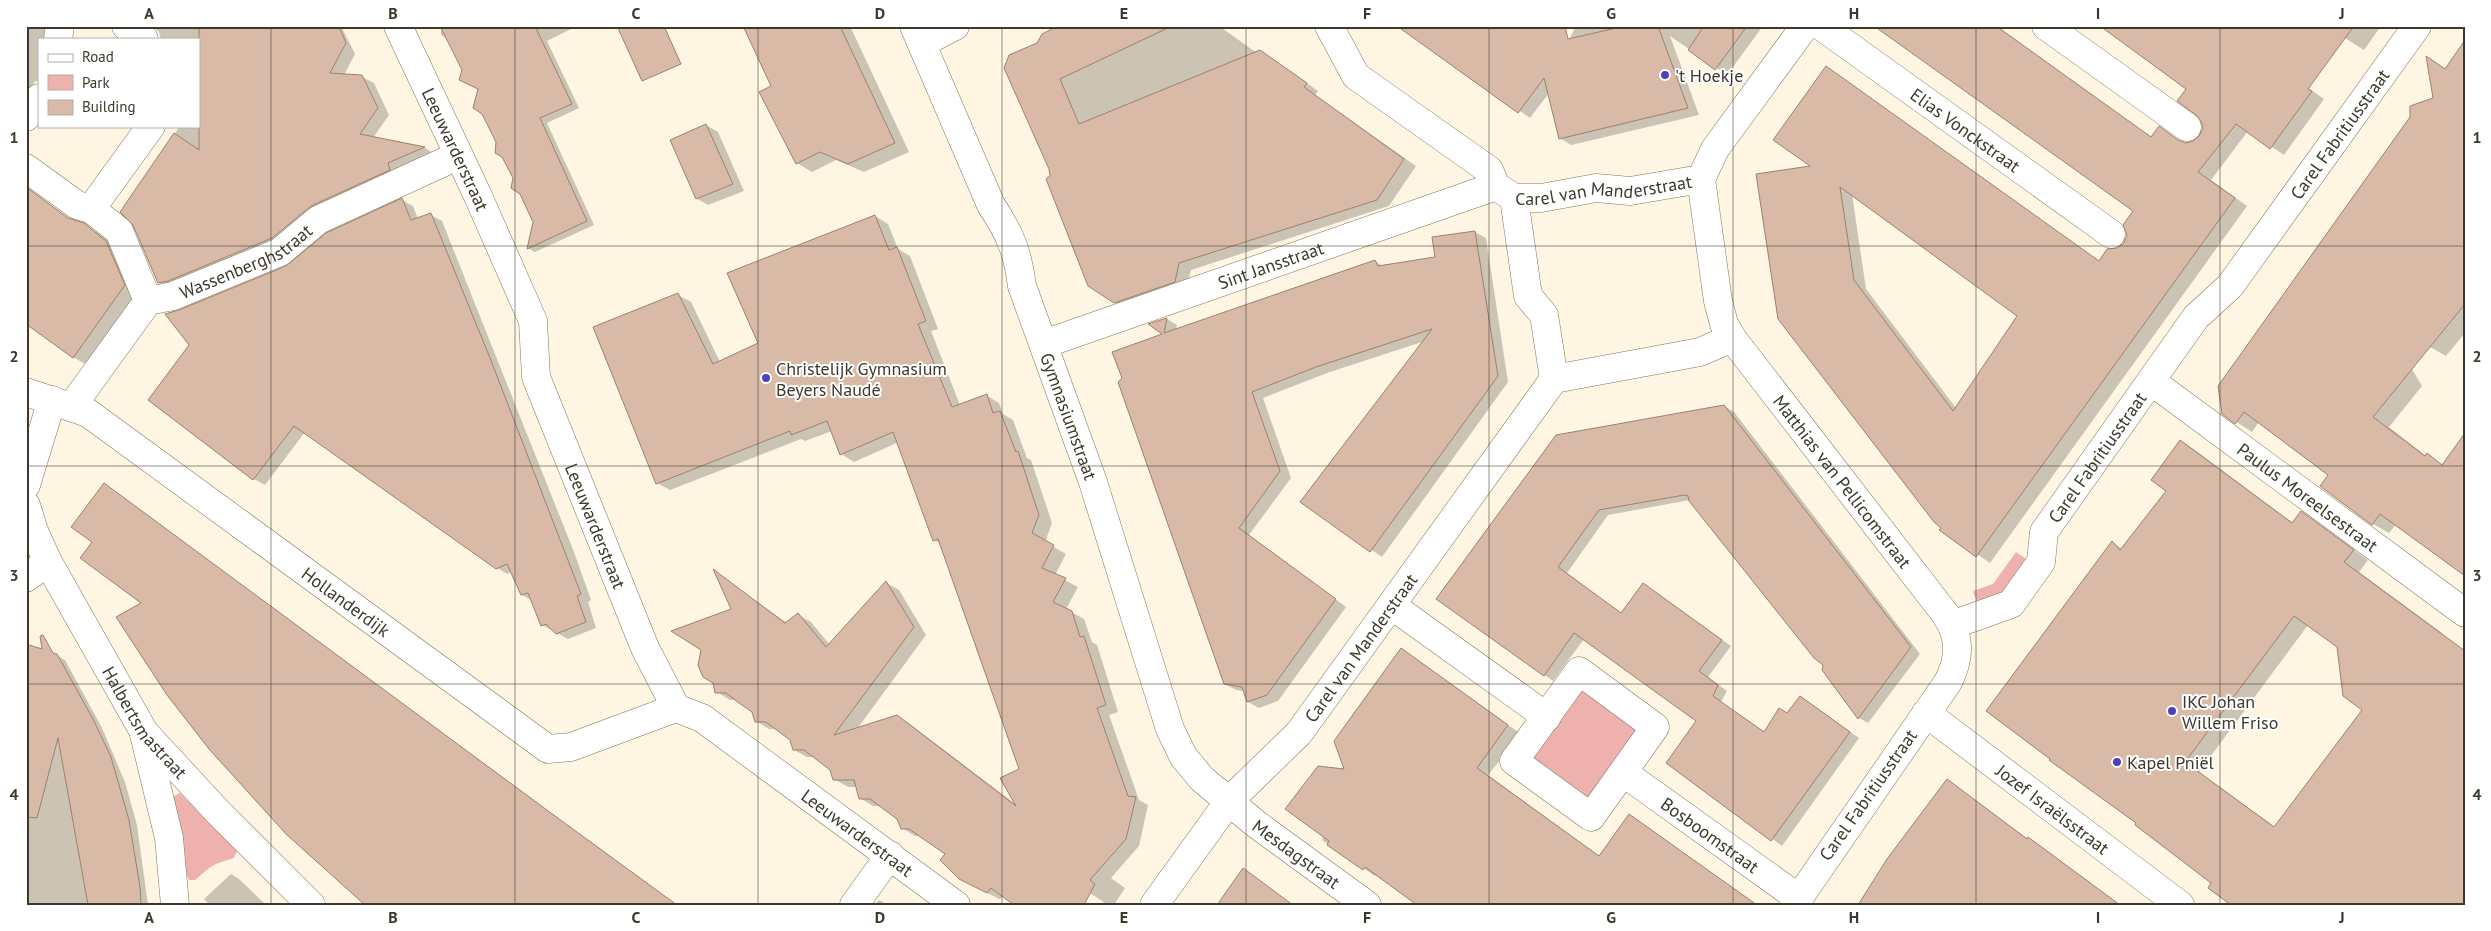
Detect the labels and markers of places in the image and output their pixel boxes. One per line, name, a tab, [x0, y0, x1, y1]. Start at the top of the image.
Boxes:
place label: 't Hoekje	[1675, 64, 1743, 87]
marker: 't Hoekje	[1659, 69, 1671, 81]
place label: Christelijk Gymnasium Beyers Naudé	[776, 357, 947, 401]
marker: Christelijk Gymnasium Beyers Naudé	[760, 372, 772, 384]
place label: IKC Johan Willem Friso	[2182, 690, 2278, 734]
marker: IKC Johan Willem Friso	[2166, 705, 2178, 717]
place label: Kapel Pniël	[2127, 751, 2215, 774]
marker: Kapel Pniël	[2111, 756, 2123, 768]

